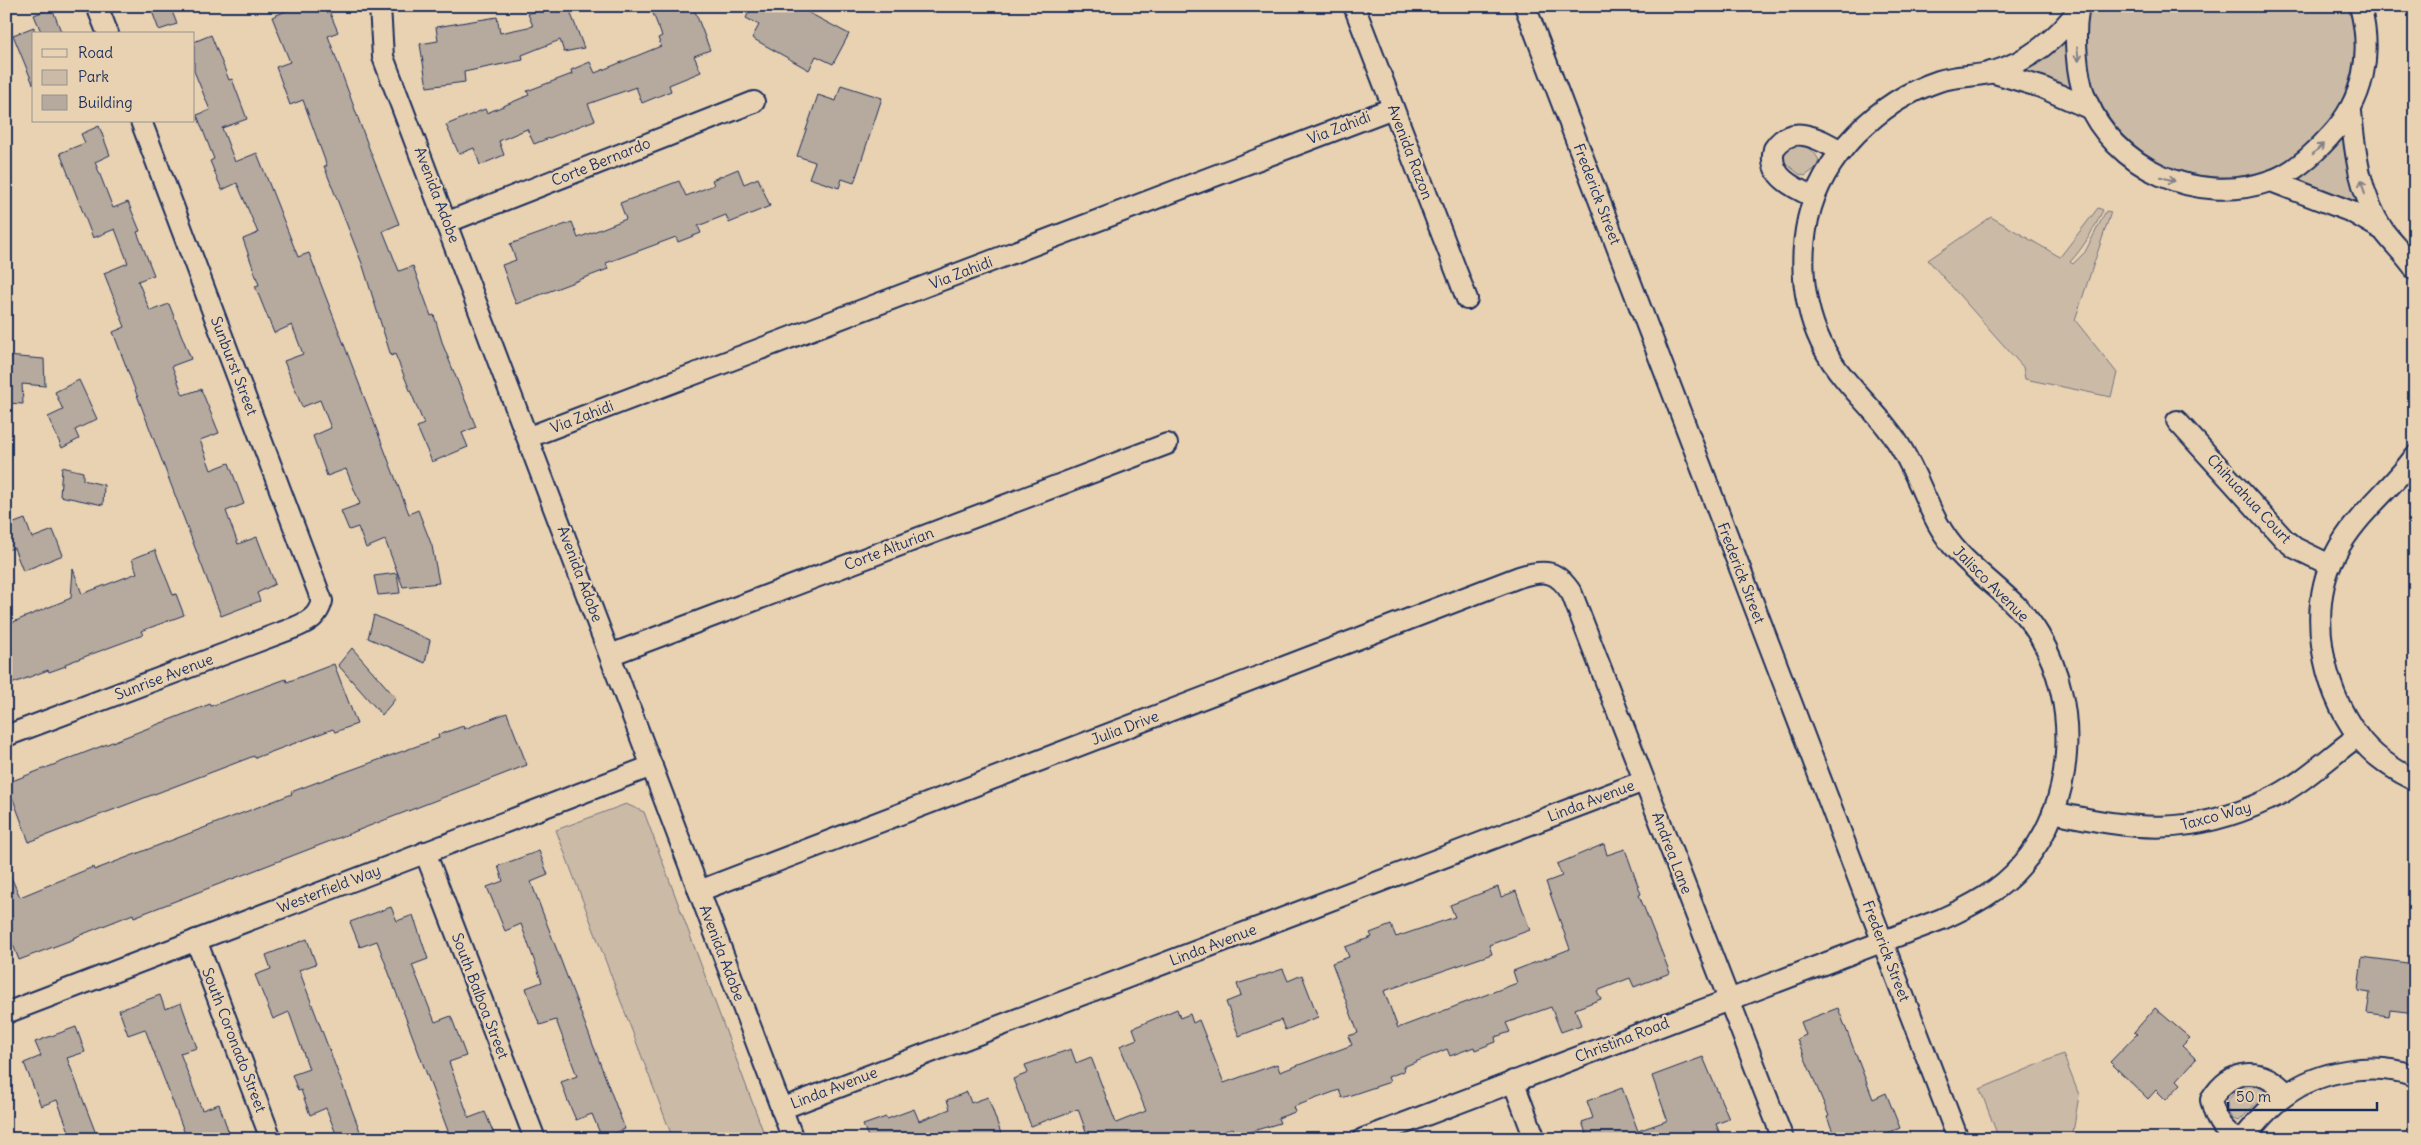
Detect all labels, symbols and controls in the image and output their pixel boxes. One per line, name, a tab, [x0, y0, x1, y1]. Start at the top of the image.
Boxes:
legend	[32, 32, 195, 122]
text: Road	[78, 43, 113, 62]
one-way arrow	[2073, 46, 2083, 62]
text: Park	[78, 67, 109, 86]
text: Building	[78, 93, 133, 112]
street label: Avenida Razon	[1384, 102, 1437, 202]
street label: Via Zahidi	[1305, 107, 1373, 148]
street label: Corte Bernardo	[548, 133, 653, 190]
street label: Frederick Street	[1569, 141, 1625, 247]
one-way arrow	[2312, 143, 2324, 155]
street label: Avenida Adobe	[410, 144, 464, 245]
one-way arrow	[2159, 175, 2175, 184]
one-way arrow	[2358, 179, 2367, 195]
street label: Via Zahidi	[927, 252, 995, 293]
street label: Sunburst Street	[207, 314, 262, 418]
street label: Via Zahidi	[548, 396, 616, 437]
street label: Chihuahua Court	[2203, 450, 2296, 547]
street label: Frederick Street	[1713, 520, 1769, 626]
street label: Avenida Adobe	[553, 523, 607, 624]
street label: Corte Alturian	[841, 523, 937, 574]
street label: Jalisco Avenue	[1949, 542, 2033, 626]
street label: Sunrise Avenue	[112, 649, 216, 704]
street label: Julia Drive	[1088, 706, 1161, 749]
street label: Linda Avenue	[1545, 775, 1637, 826]
street label: Taxco Way	[2179, 797, 2253, 834]
street label: Andrea Lane	[1648, 809, 1697, 897]
street label: Westerfield Way	[274, 860, 383, 917]
street label: Frederick Street	[1858, 898, 1914, 1004]
street label: Avenida Adobe	[695, 902, 749, 1003]
street label: Linda Avenue	[1167, 919, 1259, 970]
street label: South Balboa Street	[448, 930, 513, 1062]
street label: South Coronado Street	[198, 965, 271, 1115]
street label: Christina Road	[1572, 1013, 1672, 1066]
street label: Linda Avenue	[788, 1062, 880, 1113]
scale bar	[2228, 1080, 2377, 1112]
text: 50 m	[2236, 1087, 2271, 1106]

